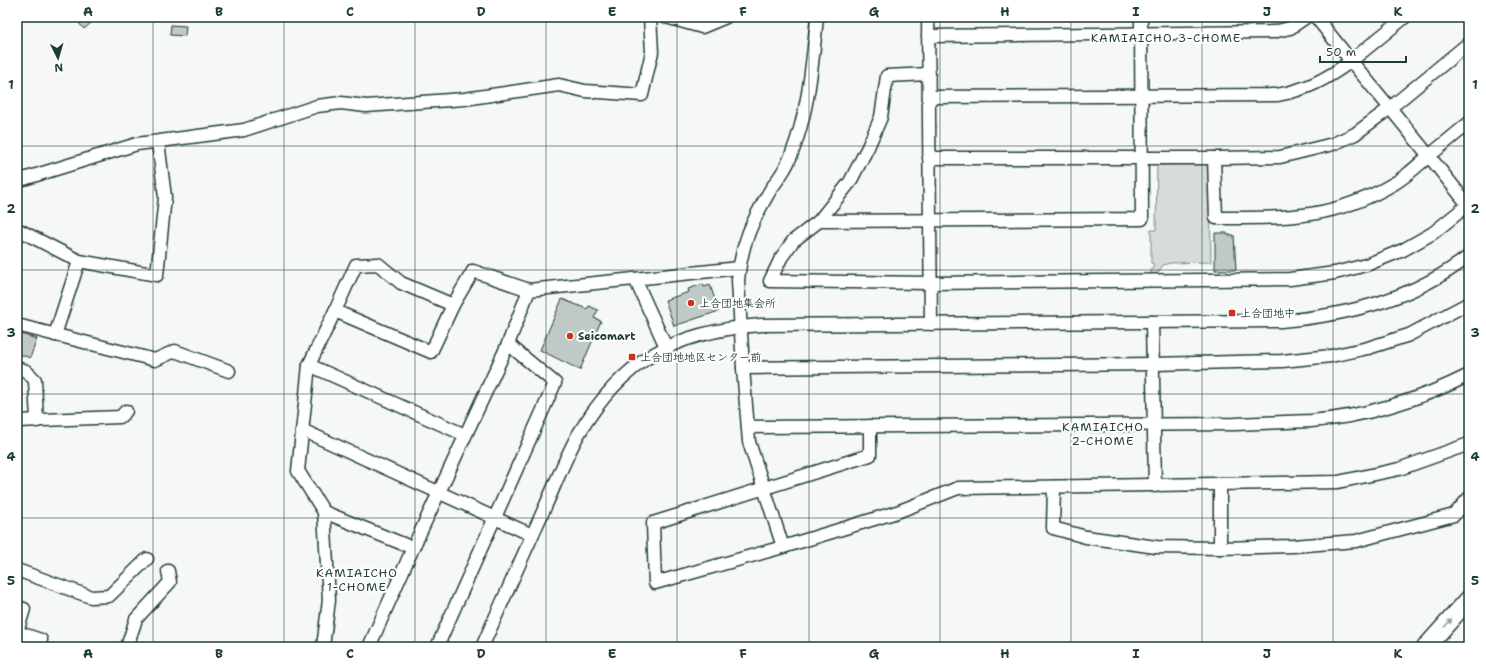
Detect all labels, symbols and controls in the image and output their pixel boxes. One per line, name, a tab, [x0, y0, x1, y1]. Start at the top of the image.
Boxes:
text: A	[83, 3, 93, 20]
text: B	[215, 3, 223, 20]
text: C	[346, 3, 354, 20]
text: D	[476, 3, 486, 20]
text: E	[608, 3, 617, 20]
text: F	[739, 3, 747, 20]
text: G	[869, 3, 880, 20]
text: H	[1000, 3, 1010, 20]
text: I	[1132, 3, 1140, 20]
text: J	[1263, 3, 1271, 20]
text: K	[1394, 3, 1403, 20]
district label: KAMIAICHO 3-CHOME	[1091, 30, 1241, 46]
north arrow	[38, 38, 78, 78]
scale bar	[1320, 38, 1406, 64]
text: 50 m	[1326, 44, 1356, 60]
text: N	[54, 60, 64, 75]
text: 1	[8, 76, 14, 93]
text: 1	[1472, 76, 1478, 93]
text: 2	[6, 200, 16, 217]
text: 2	[1470, 200, 1480, 217]
place label: 上合団地集会所	[699, 296, 776, 311]
marker: 上合団地集会所	[686, 298, 696, 308]
place label: 上合団地中	[1240, 306, 1295, 321]
marker: 上合団地中	[1227, 308, 1237, 318]
text: 3	[6, 324, 16, 341]
text: 3	[1470, 324, 1480, 341]
place label: Seicomart	[578, 329, 636, 344]
marker: Seicomart	[565, 331, 575, 341]
place label: 上合団地地区センター前	[640, 350, 761, 365]
marker: 上合団地地区センター前	[627, 352, 637, 362]
district label: KAMIAICHO 2-CHOME	[1062, 419, 1144, 449]
text: 4	[6, 448, 16, 465]
text: 4	[1470, 448, 1480, 465]
district label: KAMIAICHO 1-CHOME	[316, 565, 398, 595]
text: 5	[7, 572, 15, 589]
text: 5	[1471, 572, 1479, 589]
one-way arrow	[1443, 618, 1452, 628]
text: A	[83, 645, 93, 662]
text: B	[215, 645, 223, 662]
text: C	[346, 645, 354, 662]
text: D	[476, 645, 486, 662]
text: E	[608, 645, 617, 662]
text: F	[739, 645, 747, 662]
text: G	[869, 645, 880, 662]
text: H	[1000, 645, 1010, 662]
text: I	[1132, 645, 1140, 662]
text: J	[1263, 645, 1271, 662]
text: K	[1394, 645, 1403, 662]

